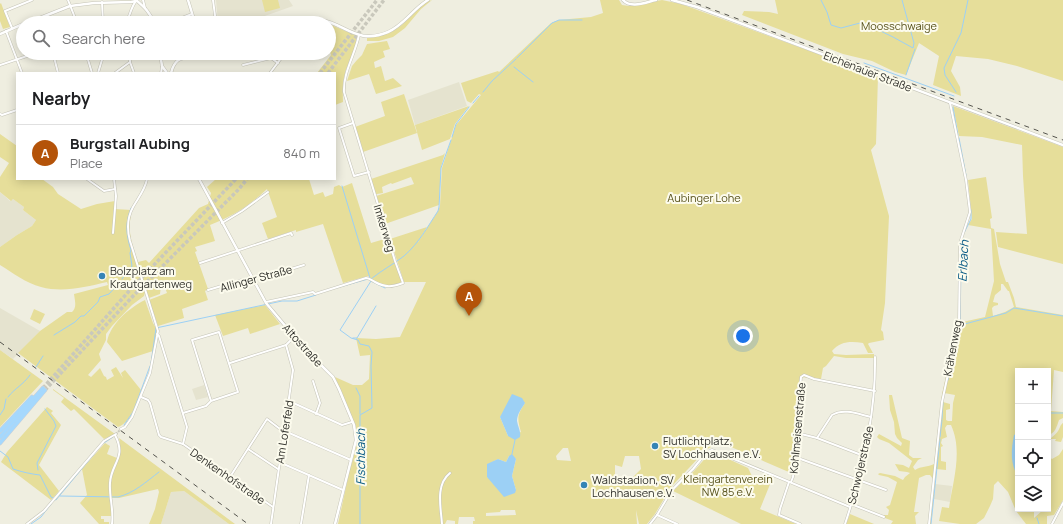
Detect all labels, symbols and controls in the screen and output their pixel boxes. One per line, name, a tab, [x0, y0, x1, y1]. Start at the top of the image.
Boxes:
search box	[16, 16, 336, 60]
park label: Moosschwaige	[861, 18, 938, 33]
icon: search	[30, 27, 52, 49]
text: Search here	[62, 28, 145, 49]
street label: Eichenauer Straße	[822, 47, 915, 95]
text: Nearby	[32, 87, 90, 110]
text: Burgstall Aubing	[70, 133, 190, 154]
text: A	[41, 144, 49, 162]
text: 840 m	[283, 144, 320, 162]
text: Place	[70, 154, 103, 172]
park label: Aubinger Lohe	[667, 190, 741, 205]
street label: Imkerweg	[371, 202, 399, 254]
water label: Erlbach	[953, 239, 973, 282]
street label: Allinger Straße	[218, 261, 294, 295]
place label: Bolzplatz am Krautgartenweg	[110, 263, 192, 291]
marker: Bolzplatz am Krautgartenweg	[97, 271, 107, 281]
pin: A	[456, 283, 482, 316]
street label: Krähenweg	[939, 319, 965, 377]
street label: Altostraße	[280, 320, 327, 370]
your location	[733, 326, 753, 346]
map controls	[1015, 368, 1051, 512]
button: +	[1015, 368, 1051, 404]
street label: Kohlmeisenstraße	[786, 381, 809, 474]
street label: Am Loferfeld	[272, 399, 296, 465]
button: −	[1015, 404, 1051, 440]
street label: Schwojerstraße	[844, 424, 876, 506]
water label: Fischbach	[352, 428, 369, 485]
place label: Flutlichtplatz, SV Lochhausen e.V.	[663, 433, 761, 461]
button: locate	[1015, 440, 1051, 476]
marker: Flutlichtplatz, SV Lochhausen e.V.	[650, 441, 660, 451]
street label: Denkenhofstraße	[188, 445, 269, 508]
park label: Kleingartenverein NW 85 e.V.	[683, 471, 773, 499]
place label: Waldstadion, SV Lochhausen e.V.	[592, 472, 674, 500]
button: layers	[1015, 476, 1051, 512]
marker: Waldstadion, SV Lochhausen e.V.	[579, 480, 589, 490]

